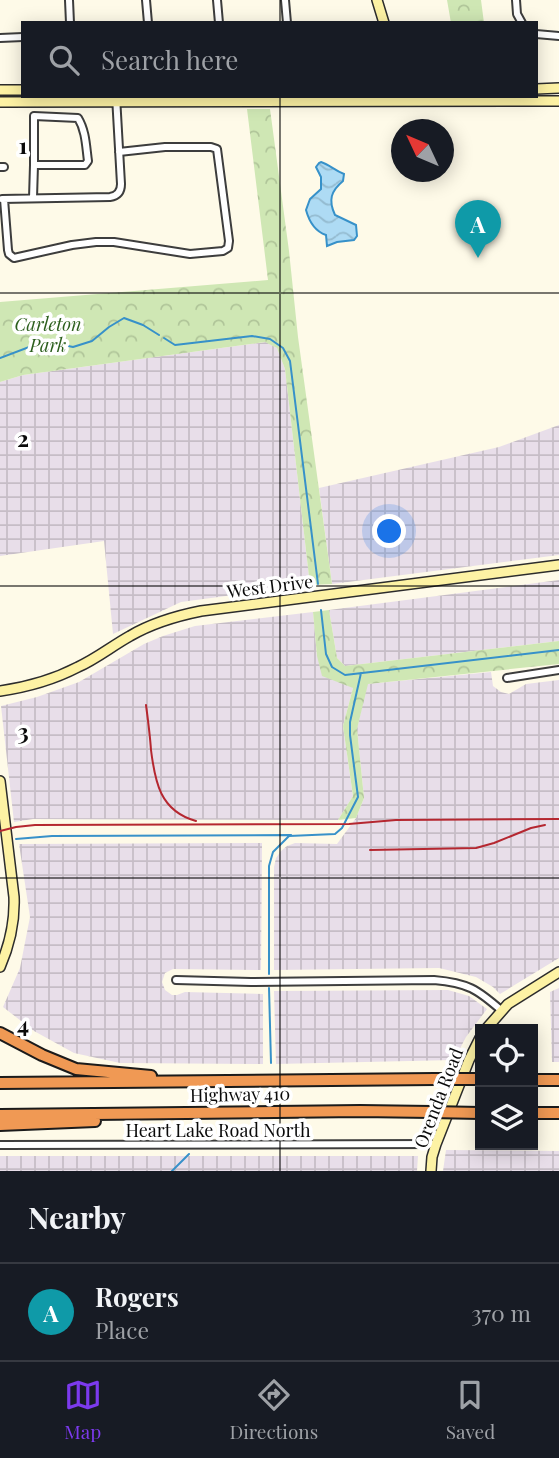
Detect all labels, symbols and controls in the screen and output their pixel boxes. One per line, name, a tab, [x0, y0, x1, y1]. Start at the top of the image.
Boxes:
search box	[21, 21, 538, 98]
icon: search	[45, 41, 83, 79]
text: Search here	[101, 42, 238, 77]
north arrow	[391, 119, 454, 182]
text: 1	[19, 129, 28, 160]
pin: A	[455, 200, 501, 258]
park label: Carleton Park	[14, 312, 82, 357]
text: 2	[17, 422, 29, 453]
your location	[372, 514, 406, 548]
street label: West Drive	[224, 569, 314, 603]
text: 3	[17, 715, 29, 746]
text: 4	[17, 1008, 29, 1039]
map controls	[475, 1024, 538, 1150]
button: locate	[475, 1024, 538, 1087]
street label: Orenda Road	[408, 1044, 468, 1151]
street label: Highway 410	[190, 1081, 290, 1107]
button: layers	[475, 1087, 538, 1150]
street label: Heart Lake Road North	[125, 1118, 311, 1142]
text: Nearby	[28, 1197, 126, 1237]
text: Rogers	[95, 1279, 179, 1314]
text: A	[43, 1297, 59, 1328]
text: 370 m	[471, 1297, 531, 1328]
text: Place	[95, 1314, 149, 1345]
tab: Map	[64, 1376, 102, 1444]
tab: Directions	[229, 1376, 318, 1444]
tab: Saved	[446, 1376, 495, 1444]

